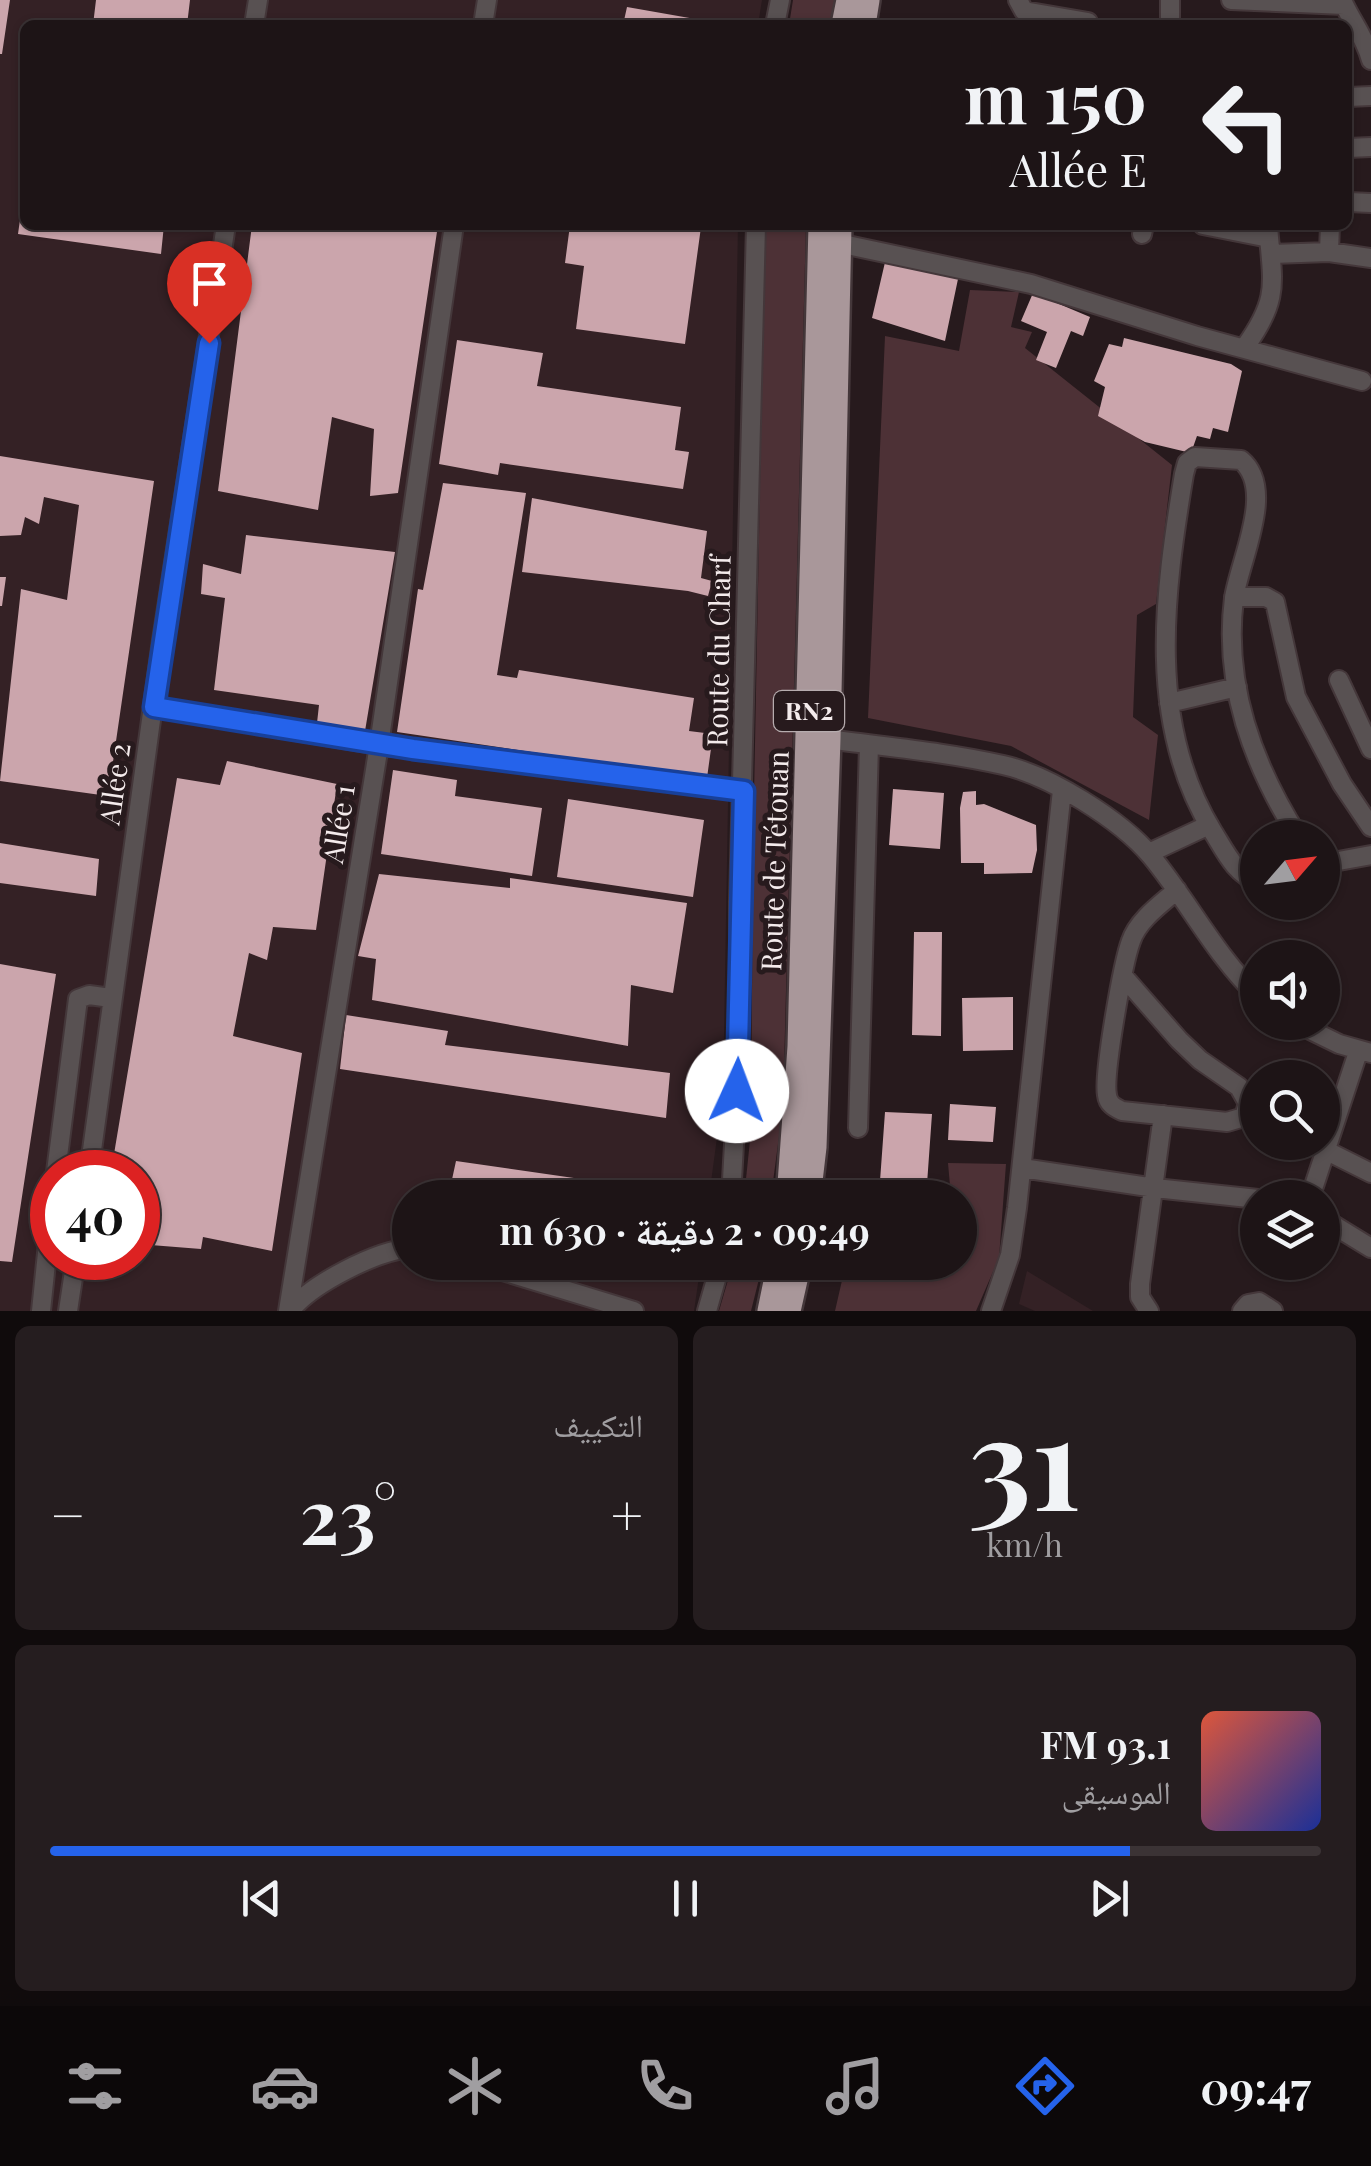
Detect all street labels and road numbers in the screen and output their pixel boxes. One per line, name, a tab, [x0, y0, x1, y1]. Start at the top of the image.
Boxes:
street label: Route du Charf	[697, 552, 738, 747]
road number: RN2	[774, 691, 844, 731]
street label: Allée 2	[89, 741, 138, 828]
street label: Route de Tétouan	[751, 750, 796, 972]
street label: Allée 1	[313, 782, 362, 867]

